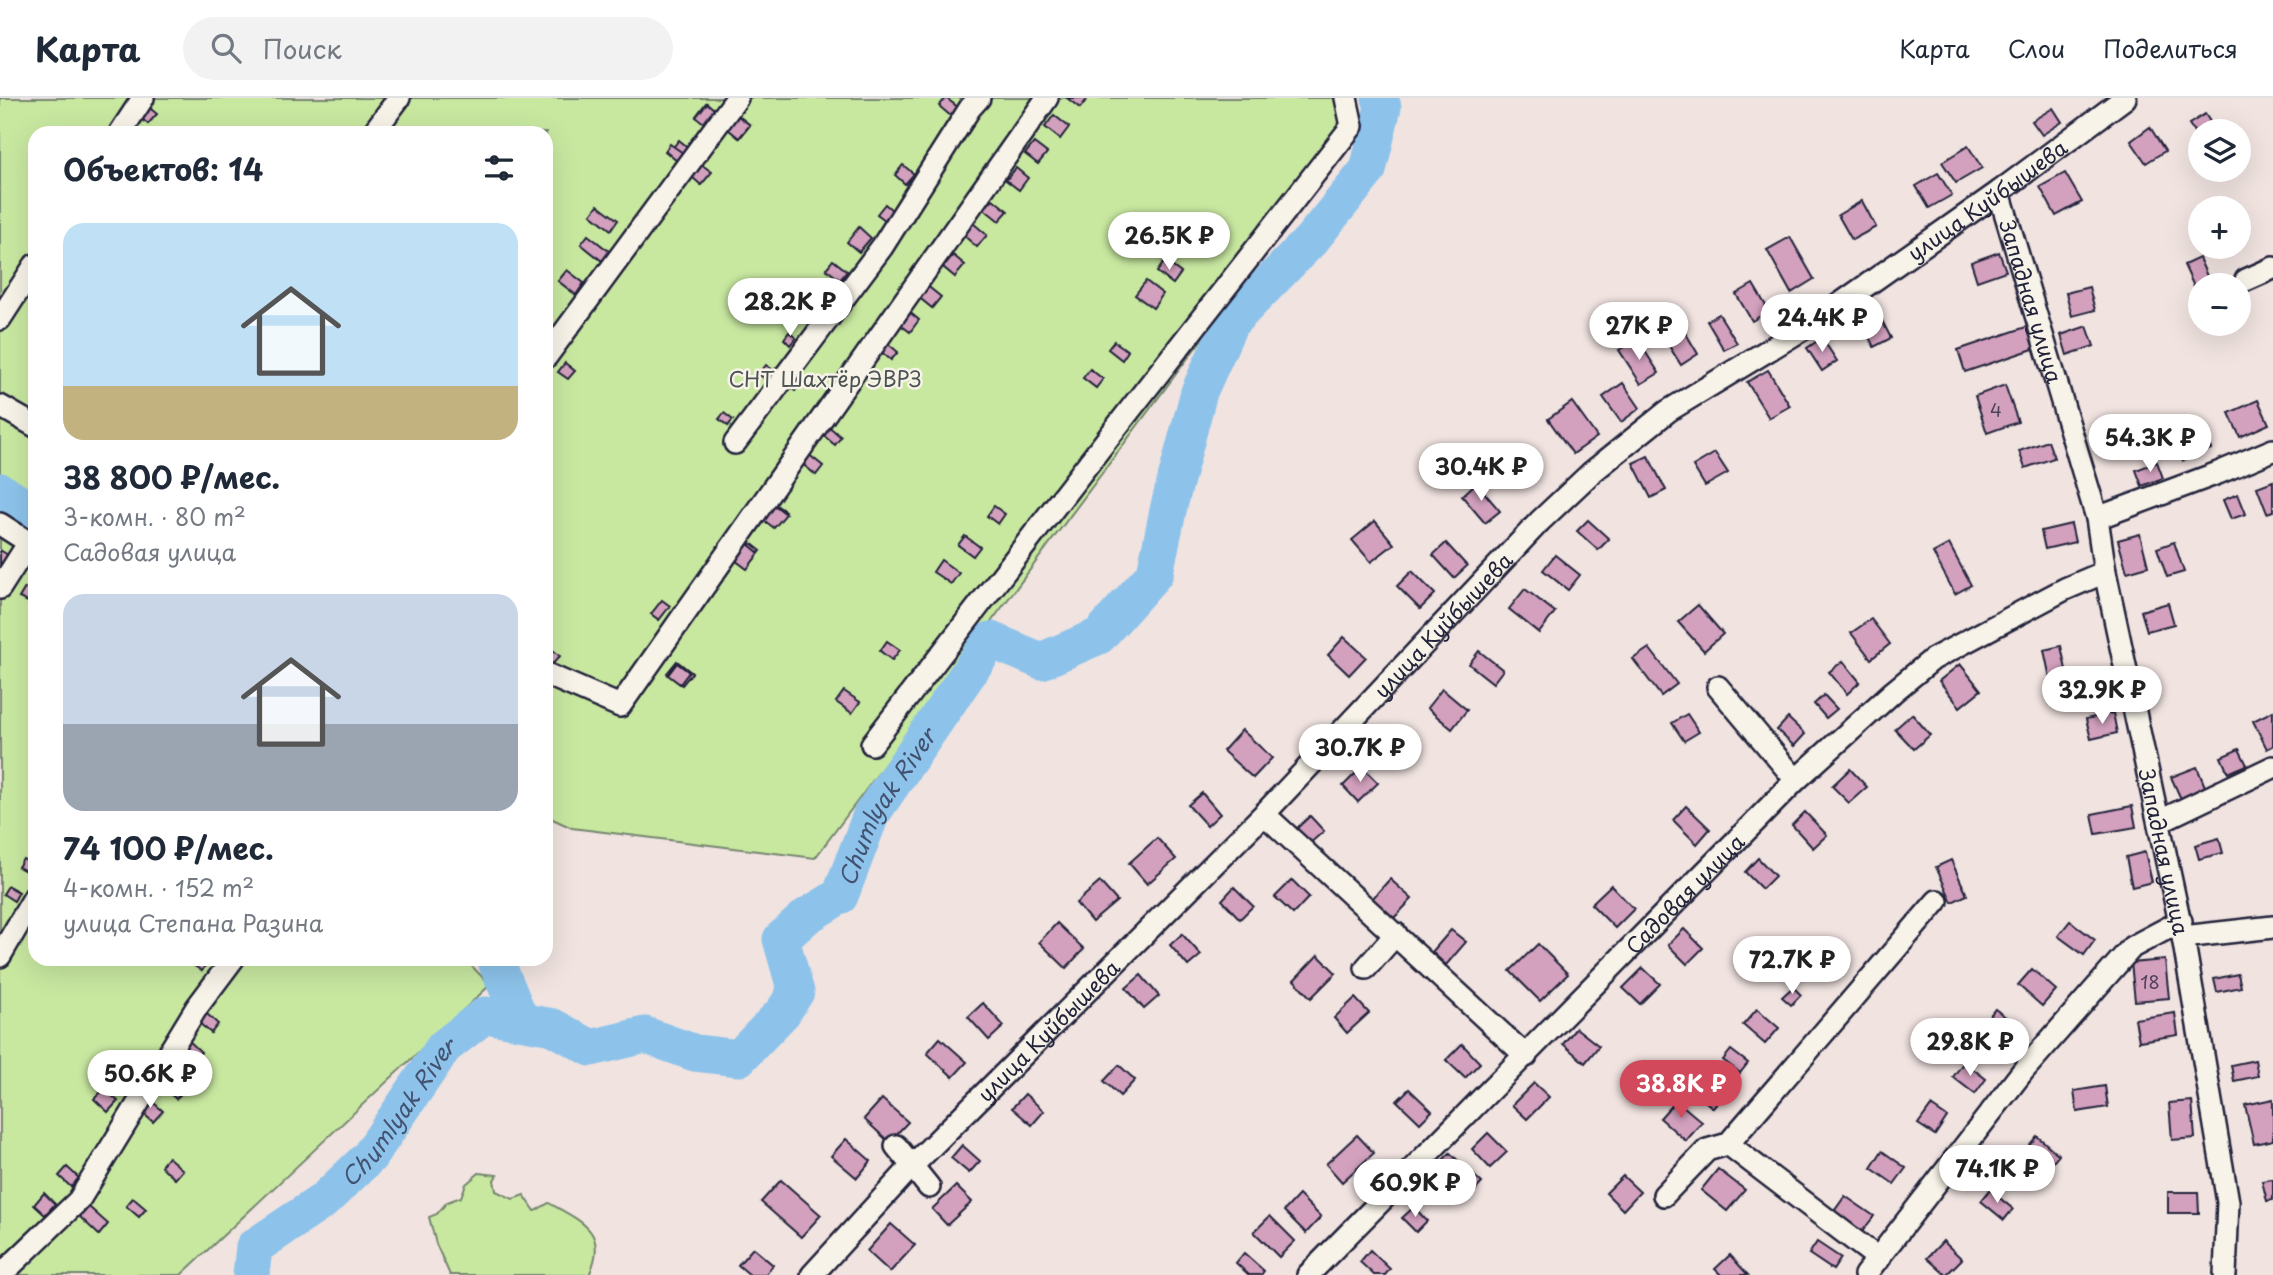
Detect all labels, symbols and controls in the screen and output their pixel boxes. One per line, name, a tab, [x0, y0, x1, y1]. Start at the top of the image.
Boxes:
search box	[183, 17, 673, 80]
text: Карта	[35, 23, 141, 73]
icon: search	[207, 29, 245, 67]
text: Поиск	[263, 29, 342, 68]
text: Карта	[1899, 30, 1970, 66]
text: Слои	[2008, 30, 2065, 66]
text: Поделиться	[2103, 30, 2238, 66]
map controls	[2188, 119, 2251, 336]
button: layers	[2188, 119, 2251, 182]
street label: улица Куйбышева	[1900, 131, 2073, 268]
text: Объектов: 14	[63, 146, 263, 191]
icon: filters	[480, 149, 518, 187]
button: +	[2188, 196, 2251, 259]
pin: 26.5K ₽	[1104, 212, 1234, 272]
street label: Западная улица	[1992, 215, 2072, 388]
text: 26.5K ₽	[1124, 217, 1214, 252]
icon: home	[228, 268, 354, 394]
button: −	[2188, 273, 2251, 336]
pin: 28.2K ₽	[725, 278, 855, 338]
text: 28.2K ₽	[744, 283, 836, 318]
pin: 24.4K ₽	[1757, 294, 1887, 354]
text: 24.4K ₽	[1776, 299, 1868, 334]
pin: 27K ₽	[1590, 302, 1688, 362]
text: 27K ₽	[1605, 307, 1673, 342]
park label: СНТ Шахтёр ЭВРЗ	[728, 362, 922, 394]
house number: 4	[1990, 396, 2002, 423]
pin: 54.3K ₽	[2085, 414, 2215, 474]
text: 54.3K ₽	[2105, 419, 2196, 454]
pin: 30.4K ₽	[1416, 444, 1546, 503]
text: 30.4K ₽	[1435, 448, 1527, 483]
text: 38 800 ₽/мес.	[63, 454, 280, 499]
text: 3-комн. · 80 m²	[63, 499, 246, 534]
text: Садовая улица	[63, 534, 236, 569]
street label: улица Куйбышева	[1366, 544, 1519, 705]
icon: home	[228, 639, 354, 765]
pin: 32.9K ₽	[2037, 666, 2167, 726]
text: 32.9K ₽	[2058, 671, 2146, 706]
water label: Chumlyak River	[828, 718, 945, 890]
pin: 30.7K ₽	[1295, 724, 1425, 784]
text: 30.7K ₽	[1315, 729, 1405, 764]
street label: Западная улица	[2131, 766, 2198, 939]
text: 74 100 ₽/мес.	[63, 825, 274, 870]
street label: Садовая улица	[1617, 825, 1752, 961]
text: 4-комн. · 152 m²	[63, 870, 254, 905]
text: улица Степана Разина	[63, 905, 323, 940]
pin: 72.7K ₽	[1727, 936, 1857, 996]
text: 72.7K ₽	[1749, 941, 1835, 976]
street label: улица Куйбышева	[969, 952, 1126, 1109]
house number: 18	[2140, 968, 2160, 995]
pin: 29.8K ₽	[1905, 1018, 2035, 1078]
text: 29.8K ₽	[1926, 1023, 2014, 1058]
water label: Chumlyak River	[332, 1026, 464, 1194]
pin: 50.6K ₽	[85, 1051, 215, 1110]
text: 50.6K ₽	[103, 1055, 197, 1090]
pin: 38.8K ₽	[1616, 1060, 1746, 1120]
text: 38.8K ₽	[1636, 1065, 1726, 1100]
pin: 74.1K ₽	[1932, 1146, 2062, 1205]
text: 74.1K ₽	[1955, 1150, 2039, 1185]
pin: 60.9K ₽	[1350, 1160, 1480, 1219]
text: 60.9K ₽	[1370, 1164, 1461, 1199]

